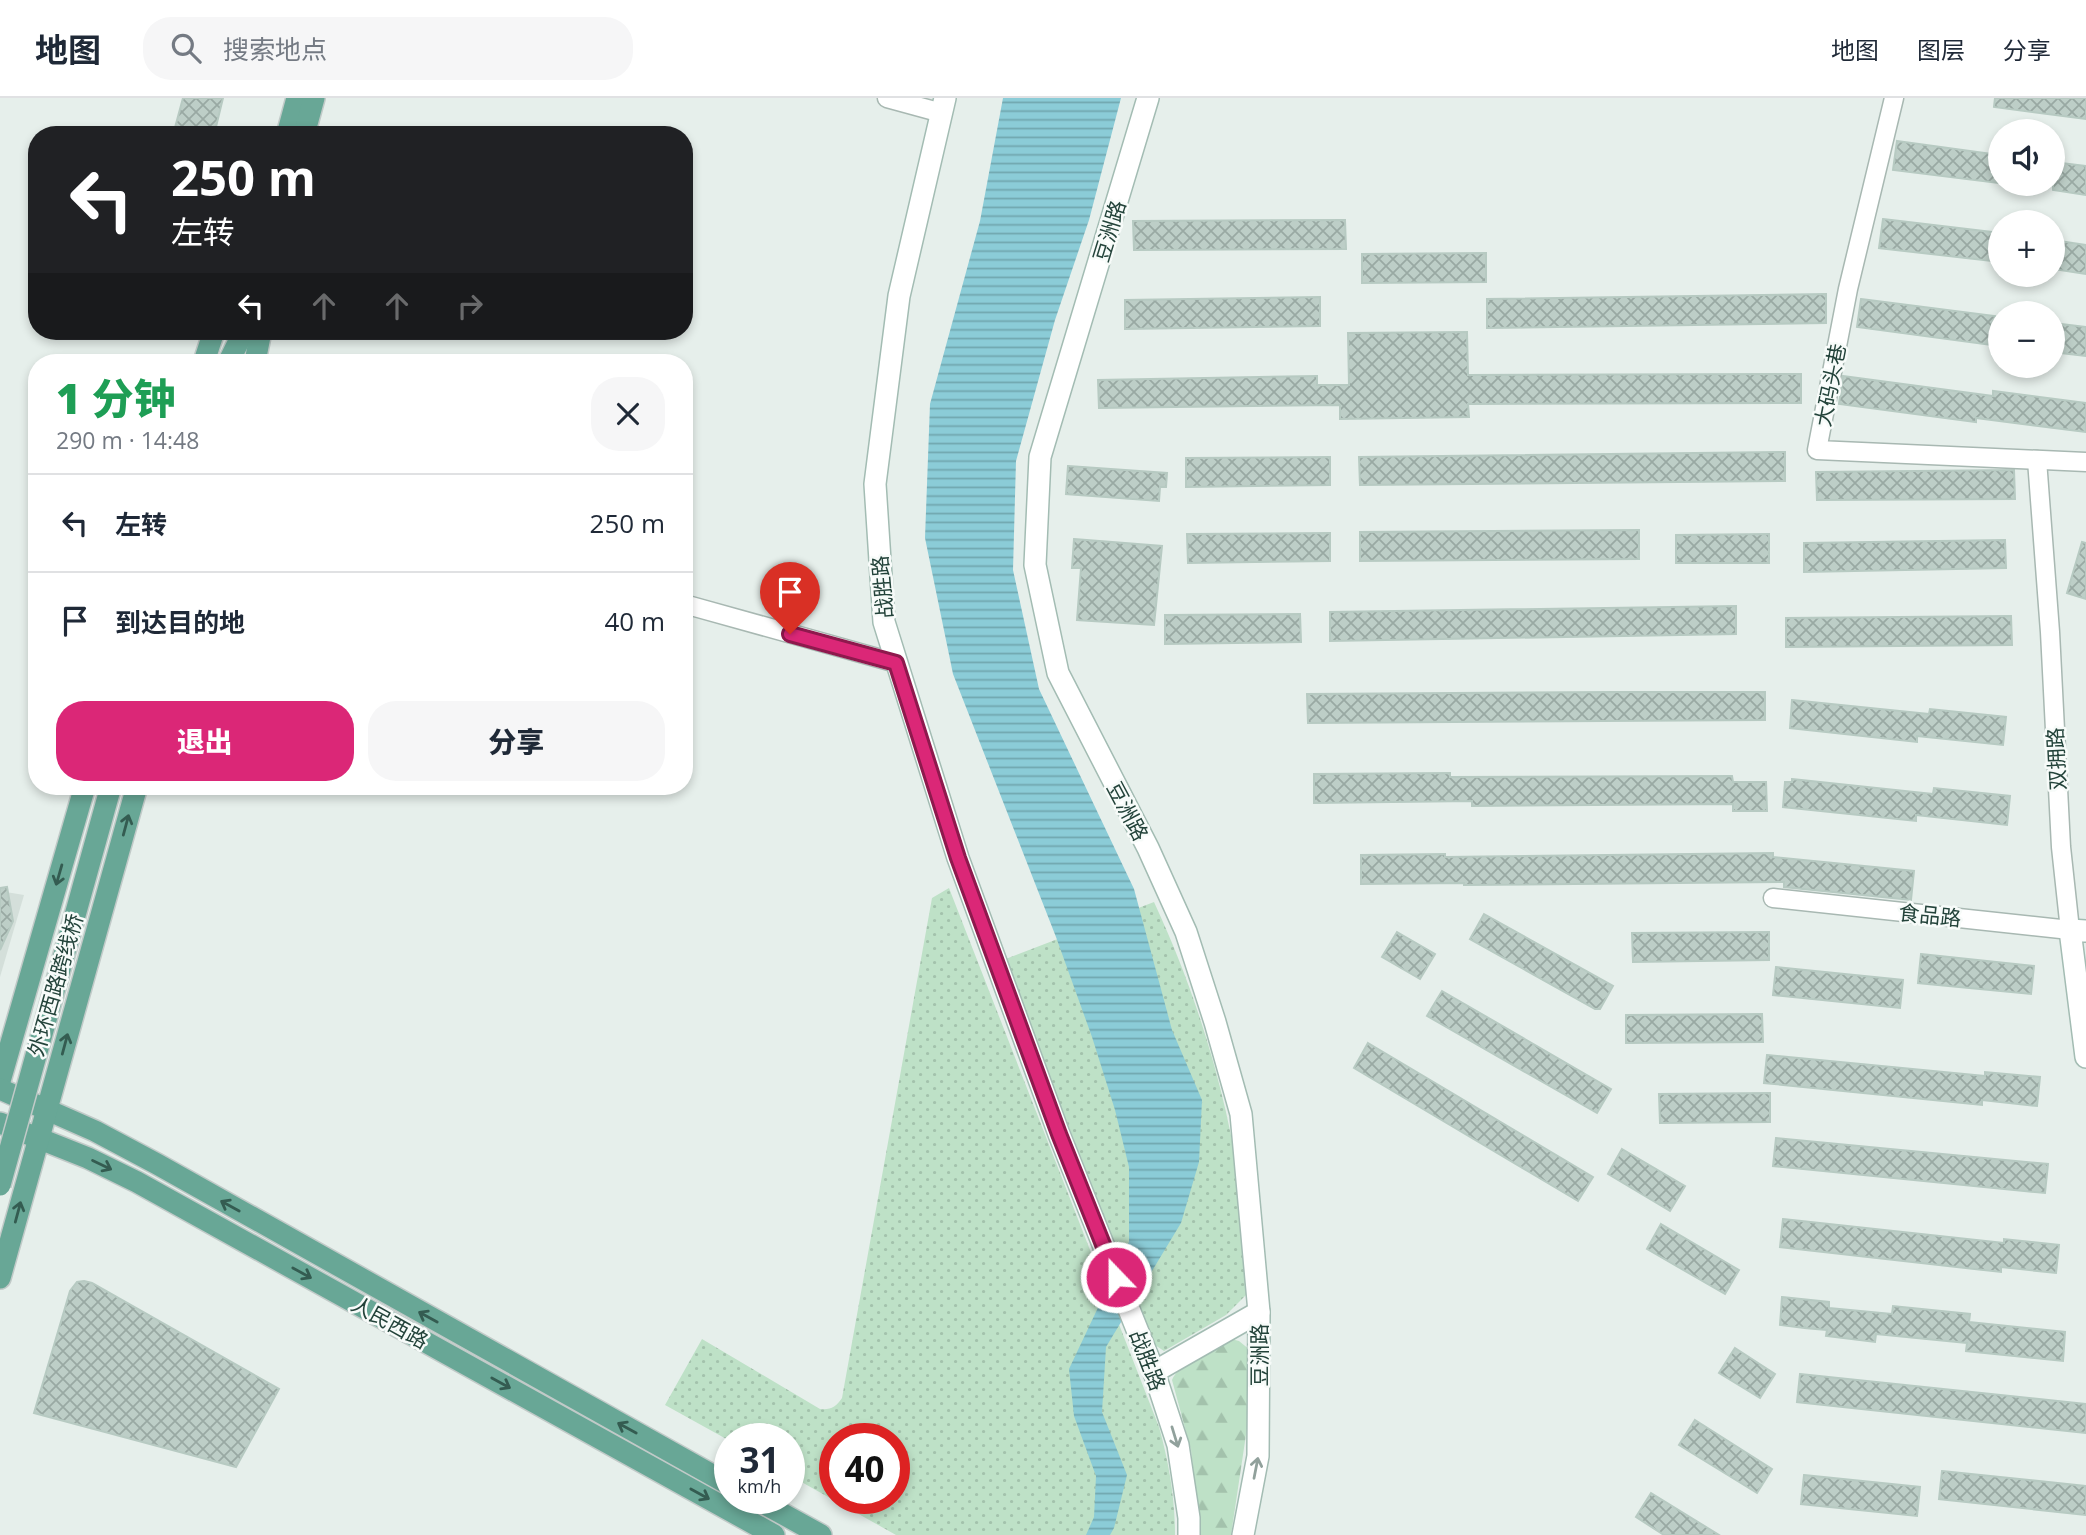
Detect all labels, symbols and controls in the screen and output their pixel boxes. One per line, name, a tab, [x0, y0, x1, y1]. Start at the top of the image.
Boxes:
search box	[143, 17, 633, 80]
text: 地图	[35, 27, 101, 72]
icon: search	[167, 29, 205, 67]
text: 搜索地点	[223, 31, 327, 67]
text: 地图	[1831, 33, 1879, 66]
text: 图层	[1917, 33, 1965, 66]
text: 分享	[2003, 33, 2051, 66]
map controls	[1988, 119, 2065, 378]
button: sound	[1988, 119, 2065, 196]
text: 250 m	[171, 144, 316, 210]
icon: left	[56, 154, 147, 245]
street label: 豆洲路	[1086, 197, 1132, 265]
text: 左转	[171, 210, 235, 253]
button: +	[1988, 210, 2065, 287]
icon: left	[232, 287, 270, 325]
icon: ahead	[305, 287, 343, 325]
icon: ahead	[378, 287, 416, 325]
icon: right	[451, 287, 489, 325]
button: −	[1988, 301, 2065, 378]
street label: 大码头巷	[1808, 341, 1852, 429]
text: 1 分钟	[56, 369, 176, 426]
button: close	[591, 377, 665, 451]
text: 290 m · 14:48	[56, 424, 199, 456]
icon: left	[56, 504, 94, 542]
text: 250 m	[590, 505, 665, 541]
text: 左转	[115, 506, 167, 542]
street label: 战胜路	[865, 554, 899, 620]
pin	[760, 562, 820, 634]
icon: arrive	[771, 573, 809, 611]
icon: arrive	[56, 602, 94, 640]
text: 40 m	[604, 603, 665, 639]
text: 到达目的地	[115, 604, 245, 640]
button: 退出	[56, 701, 354, 781]
button: 分享	[368, 701, 665, 781]
street label: 双拥路	[2040, 727, 2072, 791]
street label: 豆洲路	[1101, 777, 1155, 845]
one-way arrow	[120, 814, 133, 836]
one-way arrow	[52, 864, 65, 886]
street label: 食品路	[1897, 898, 1963, 932]
street label: 外环西路跨线桥	[21, 910, 89, 1060]
one-way arrow	[60, 1033, 73, 1055]
one-way arrow	[90, 1159, 112, 1172]
one-way arrow	[220, 1199, 241, 1212]
one-way arrow	[13, 1202, 26, 1224]
position arrow	[1079, 1240, 1153, 1314]
one-way arrow	[291, 1266, 311, 1280]
street label: 人民西路	[346, 1289, 434, 1355]
one-way arrow	[419, 1310, 439, 1324]
street label: 豆洲路	[1245, 1324, 1273, 1387]
street label: 战胜路	[1124, 1326, 1172, 1394]
one-way arrow	[490, 1377, 511, 1390]
one-way arrow	[617, 1421, 638, 1434]
speed limit sign: 40	[819, 1423, 910, 1514]
one-way arrow	[1170, 1426, 1183, 1448]
text: 31	[739, 1436, 780, 1483]
one-way arrow	[1250, 1457, 1263, 1480]
text: km/h	[738, 1474, 781, 1498]
one-way arrow	[689, 1487, 709, 1501]

